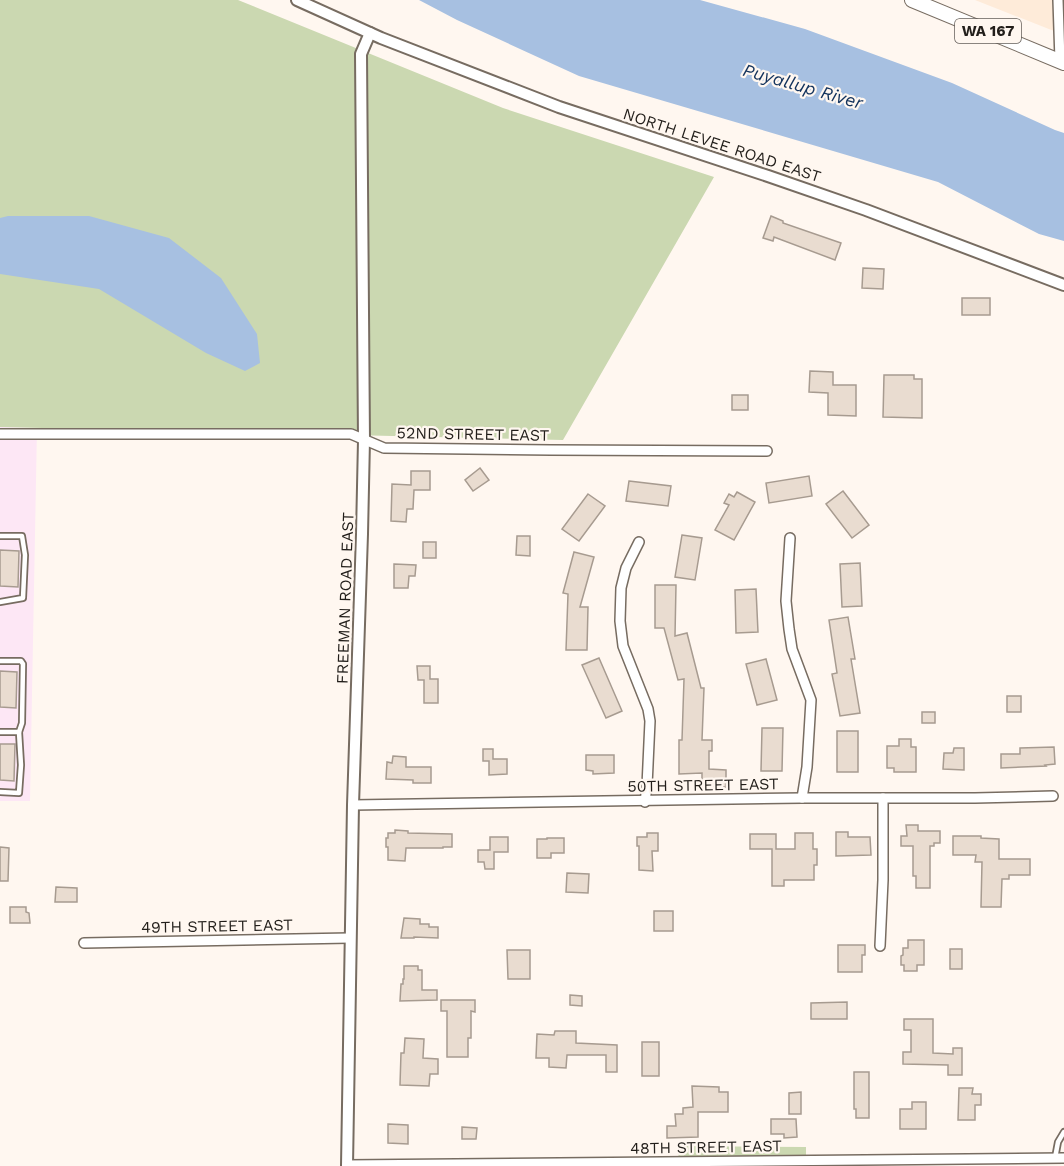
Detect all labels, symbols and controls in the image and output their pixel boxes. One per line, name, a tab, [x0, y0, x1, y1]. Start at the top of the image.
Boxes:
road number: WA 167	[955, 19, 1021, 43]
water label: Puyallup River	[741, 59, 866, 113]
street label: NORTH LEVEE ROAD EAST	[621, 104, 824, 186]
street label: 52ND STREET EAST	[397, 423, 550, 445]
street label: FREEMAN ROAD EAST	[333, 511, 358, 684]
street label: 50TH STREET EAST	[627, 774, 779, 796]
street label: 49TH STREET EAST	[141, 915, 293, 937]
street label: 48TH STREET EAST	[630, 1136, 782, 1158]

